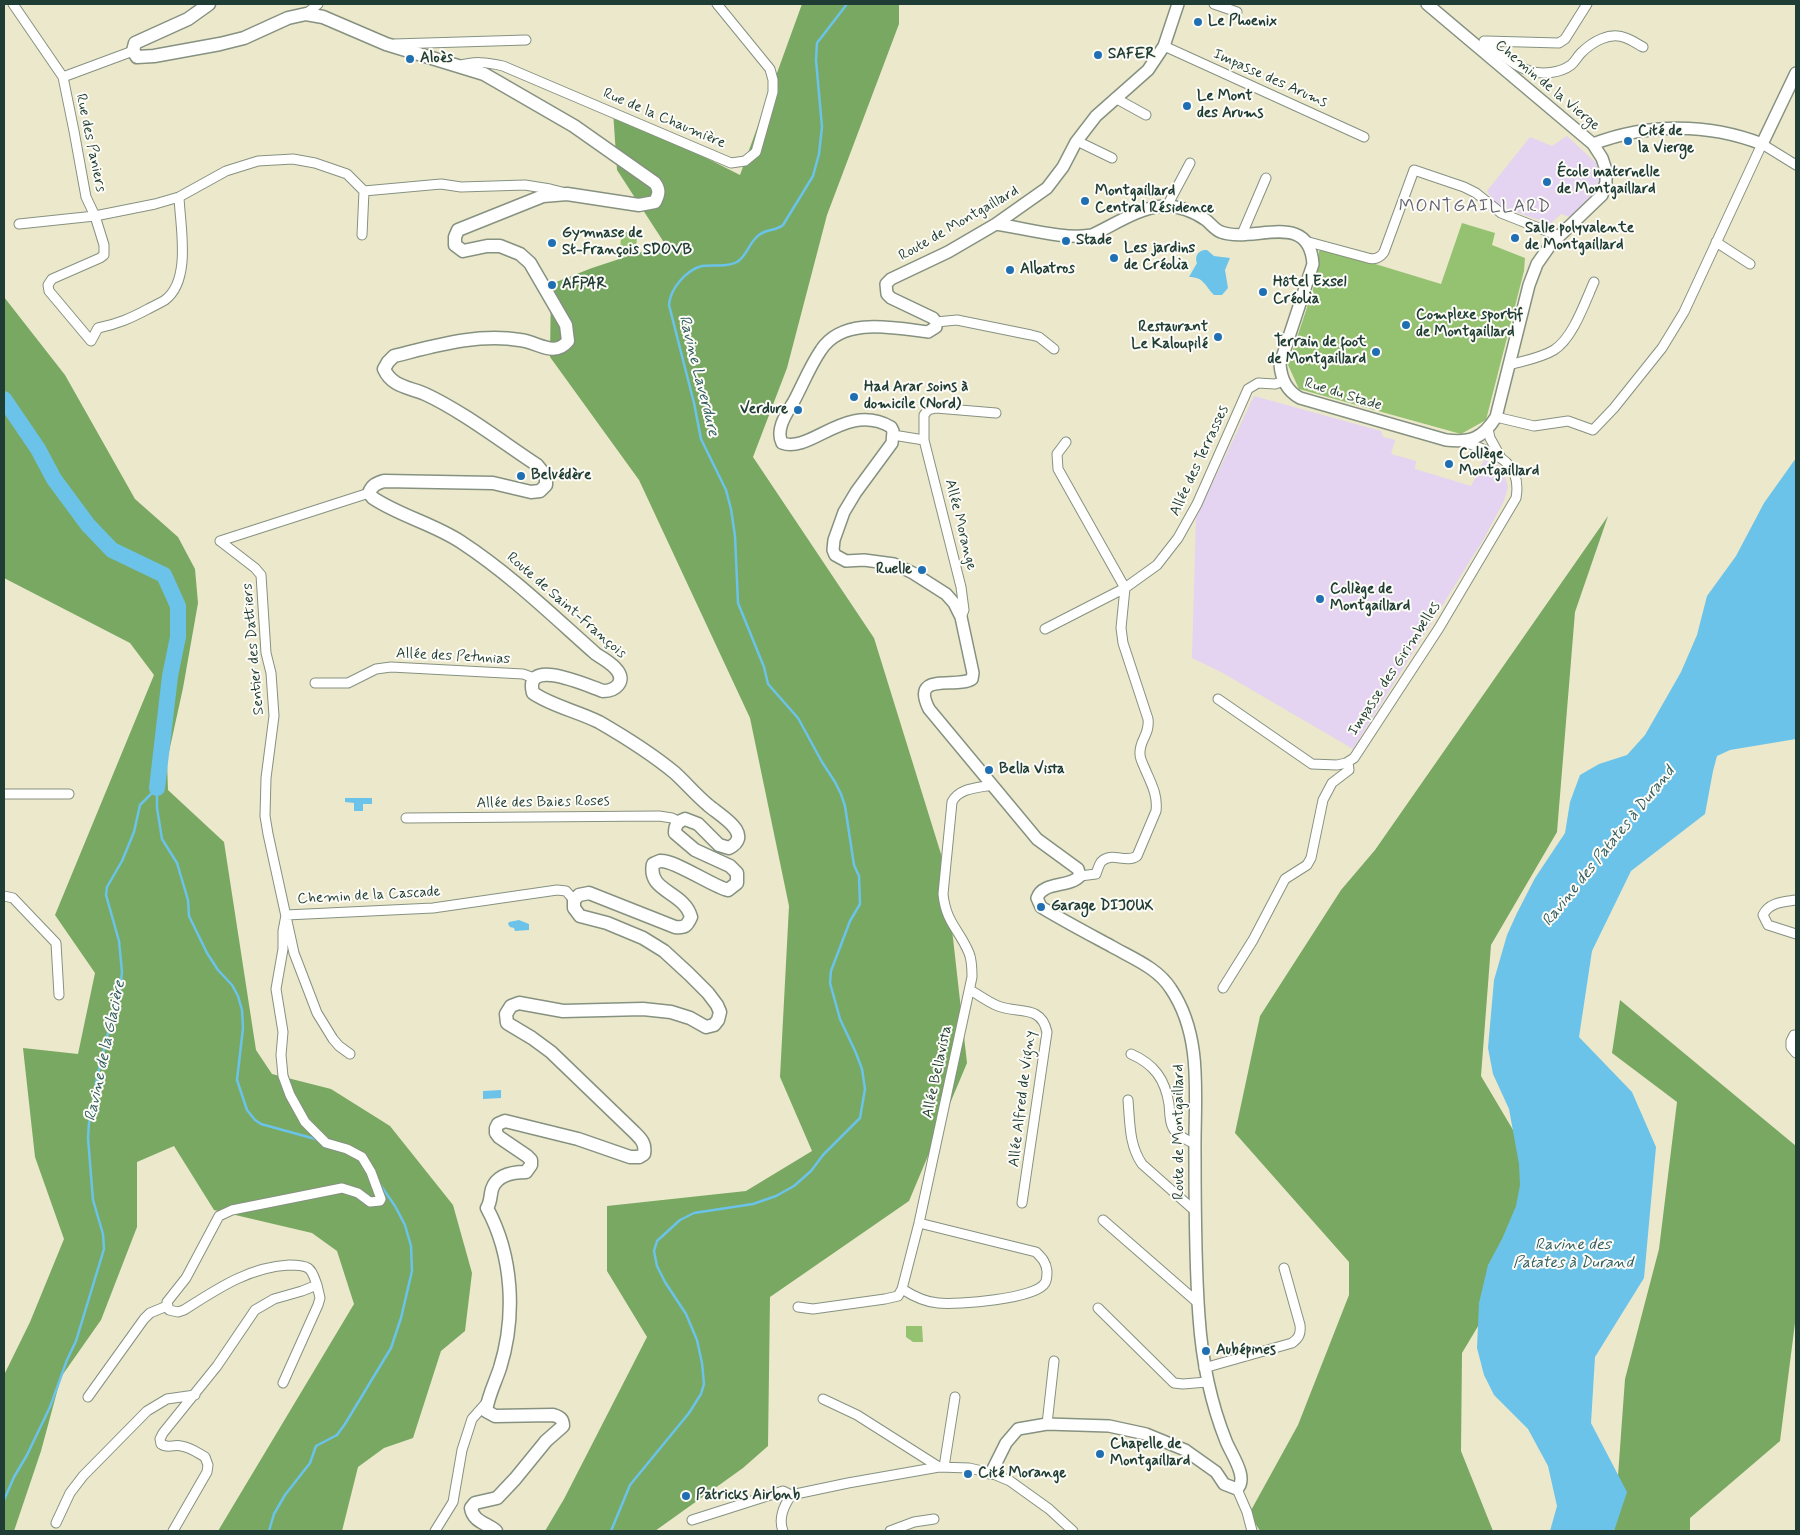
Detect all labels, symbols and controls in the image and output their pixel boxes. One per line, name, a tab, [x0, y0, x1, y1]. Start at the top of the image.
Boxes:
place label: Le Phoenix	[1208, 13, 1277, 31]
marker: Le Phoenix	[1192, 16, 1204, 28]
street label: Chemin de la Vierge	[1491, 37, 1603, 135]
place label: SAFER	[1108, 46, 1156, 64]
street label: Impasse des Arums	[1210, 46, 1330, 112]
marker: SAFER	[1092, 49, 1104, 61]
place label: Aloès	[420, 50, 453, 68]
marker: Aloès	[404, 53, 416, 65]
street label: Rue de la Chaumière	[600, 85, 728, 153]
place label: Le Mont des Arums	[1197, 88, 1263, 123]
street label: Rue des Paniers	[71, 92, 109, 194]
marker: Le Mont des Arums	[1181, 100, 1193, 112]
place label: Cité de la Vierge	[1638, 123, 1694, 158]
marker: Cité de la Vierge	[1622, 135, 1634, 147]
place label: École maternelle de Montgaillard	[1557, 164, 1660, 199]
marker: École maternelle de Montgaillard	[1541, 176, 1553, 188]
street label: Route de Montgaillard	[896, 182, 1022, 266]
place label: Montgaillard Central Résidence	[1095, 183, 1214, 218]
marker: Montgaillard Central Résidence	[1079, 195, 1091, 207]
district label: MONTGAILLARD	[1400, 196, 1550, 218]
place label: Salle polyvalente de Montgaillard	[1525, 220, 1634, 255]
place label: Gymnase de St-François SDOVB	[562, 225, 692, 260]
place label: Stade	[1076, 232, 1112, 250]
marker: Salle polyvalente de Montgaillard	[1509, 232, 1521, 244]
marker: Stade	[1060, 235, 1072, 247]
marker: Gymnase de St-François SDOVB	[546, 237, 558, 249]
place label: Les jardins de Créolia	[1124, 240, 1195, 275]
marker: Les jardins de Créolia	[1108, 252, 1120, 264]
place label: Albatros	[1020, 261, 1075, 279]
marker: Albatros	[1004, 264, 1016, 276]
place label: Hôtel Exsel Créolia	[1273, 274, 1347, 309]
place label: AFPAR	[562, 276, 607, 294]
marker: AFPAR	[546, 279, 558, 291]
marker: Hôtel Exsel Créolia	[1257, 286, 1269, 298]
place label: Complexe sportif de Montgaillard	[1416, 307, 1523, 342]
water label: Ravine Laverdure	[674, 314, 722, 438]
place label: Restaurant Le Kaloupilé	[1131, 319, 1208, 354]
marker: Complexe sportif de Montgaillard	[1400, 319, 1412, 331]
marker: Restaurant Le Kaloupilé	[1212, 331, 1224, 343]
place label: Terrain de foot de Montgaillard	[1267, 334, 1366, 369]
marker: Terrain de foot de Montgaillard	[1370, 346, 1382, 358]
street label: Rue du Stade	[1302, 375, 1384, 415]
place label: Had Arar soins à domicile (Nord)	[864, 379, 968, 414]
marker: Had Arar soins à domicile (Nord)	[848, 391, 860, 403]
place label: Verdure	[740, 401, 788, 419]
street label: Allée des Terrasses	[1166, 403, 1234, 519]
marker: Verdure	[792, 404, 804, 416]
place label: Collège Montgaillard	[1459, 446, 1539, 481]
marker: Collège Montgaillard	[1443, 458, 1455, 470]
place label: Belvédère	[531, 467, 591, 485]
marker: Belvédère	[515, 470, 527, 482]
street label: Allée Morange	[940, 478, 980, 572]
street label: Route de Saint-François	[502, 549, 630, 663]
place label: Ruelle	[876, 561, 912, 579]
marker: Ruelle	[916, 564, 928, 576]
place label: Collège de Montgaillard	[1330, 581, 1410, 616]
street label: Sentier des Dattiers	[239, 582, 269, 716]
marker: Collège de Montgaillard	[1314, 593, 1326, 605]
street label: Impasse des Girimbelles	[1345, 599, 1445, 739]
street label: Allée des Petunias	[395, 645, 511, 669]
place label: Bella Vista	[999, 761, 1065, 779]
water label: Ravine des Patates à Durand	[1539, 763, 1679, 931]
marker: Bella Vista	[983, 764, 995, 776]
street label: Allée des Baies Roses	[476, 793, 610, 813]
street label: Chemin de la Cascade	[297, 883, 441, 909]
place label: Garage DIJOUX	[1051, 898, 1154, 916]
marker: Garage DIJOUX	[1035, 901, 1047, 913]
water label: Ravine de la Glacière	[82, 979, 130, 1123]
street label: Allée Bellavista	[919, 1024, 957, 1120]
street label: Allée Alfred de Vigny	[1006, 1030, 1040, 1168]
street label: Route de Montgaillard	[1171, 1064, 1189, 1200]
water label: Ravine des Patates à Durand	[1513, 1236, 1633, 1274]
place label: Aubépines	[1216, 1342, 1276, 1360]
marker: Aubépines	[1200, 1345, 1212, 1357]
place label: Chapelle de Montgaillard	[1110, 1436, 1190, 1471]
marker: Chapelle de Montgaillard	[1094, 1448, 1106, 1460]
place label: Cité Morange	[978, 1465, 1066, 1483]
marker: Cité Morange	[962, 1468, 974, 1480]
place label: Patricks Airbnb	[696, 1487, 800, 1505]
marker: Patricks Airbnb	[680, 1490, 692, 1502]

